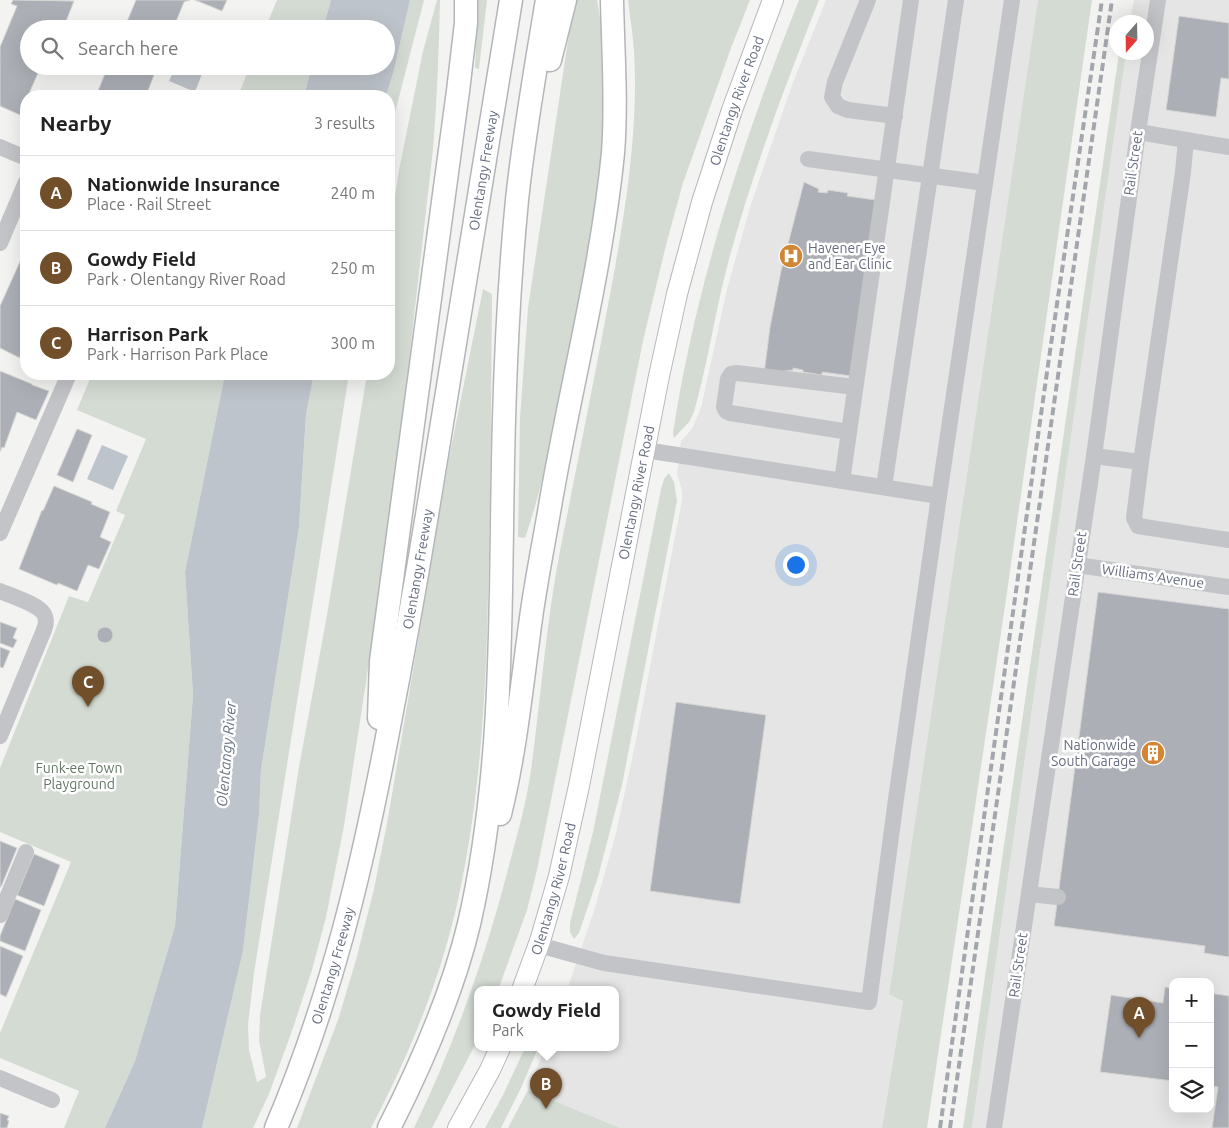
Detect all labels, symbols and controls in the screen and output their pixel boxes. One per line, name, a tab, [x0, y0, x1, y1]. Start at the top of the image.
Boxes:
north arrow	[1109, 15, 1154, 60]
search box	[20, 20, 395, 75]
icon: search	[38, 34, 66, 62]
street label: Olentangy River Road	[706, 34, 767, 168]
text: Search here	[78, 37, 178, 59]
street label: Olentangy Freeway	[466, 109, 501, 232]
text: Nearby	[40, 111, 111, 135]
text: 3 results	[314, 114, 375, 132]
street label: Rail Street	[1121, 129, 1146, 196]
text: Nationwide Insurance	[87, 173, 280, 195]
text: A	[50, 184, 62, 202]
text: 240 m	[330, 184, 375, 202]
text: Place · Rail Street	[87, 195, 211, 213]
place label: Havener Eye and Ear Clinic	[808, 240, 892, 272]
hospital icon: Havener Eye and Ear Clinic	[778, 243, 804, 269]
text: Gowdy Field	[87, 248, 196, 270]
text: B	[51, 259, 61, 277]
text: 250 m	[330, 259, 375, 277]
text: Park · Olentangy River Road	[87, 270, 286, 288]
text: Harrison Park	[87, 323, 209, 345]
text: C	[51, 334, 61, 352]
text: 300 m	[330, 334, 375, 352]
text: Park · Harrison Park Place	[87, 345, 268, 363]
street label: Olentangy River Road	[615, 424, 657, 561]
street label: Olentangy Freeway	[399, 508, 436, 630]
street label: Rail Street	[1065, 530, 1090, 597]
your location	[783, 552, 809, 578]
street label: Williams Avenue	[1101, 561, 1205, 591]
pin: C	[72, 666, 104, 707]
water label: Olentangy River	[213, 699, 239, 807]
place label: Nationwide South Garage	[1051, 737, 1136, 769]
building icon: Nationwide South Garage	[1140, 740, 1166, 766]
park label: Funk-ee Town Playground	[36, 760, 122, 792]
street label: Olentangy River Road	[528, 821, 579, 957]
street label: Olentangy Freeway	[308, 905, 357, 1027]
street label: Rail Street	[1006, 931, 1031, 998]
map controls	[1169, 978, 1214, 1113]
button: +	[1169, 978, 1214, 1023]
popup	[474, 986, 619, 1051]
pin: A	[1123, 997, 1155, 1038]
text: Gowdy Field	[492, 999, 601, 1021]
text: Park	[492, 1021, 524, 1039]
button: −	[1169, 1023, 1214, 1068]
pin: B	[530, 1068, 562, 1109]
button: layers	[1169, 1068, 1214, 1113]

